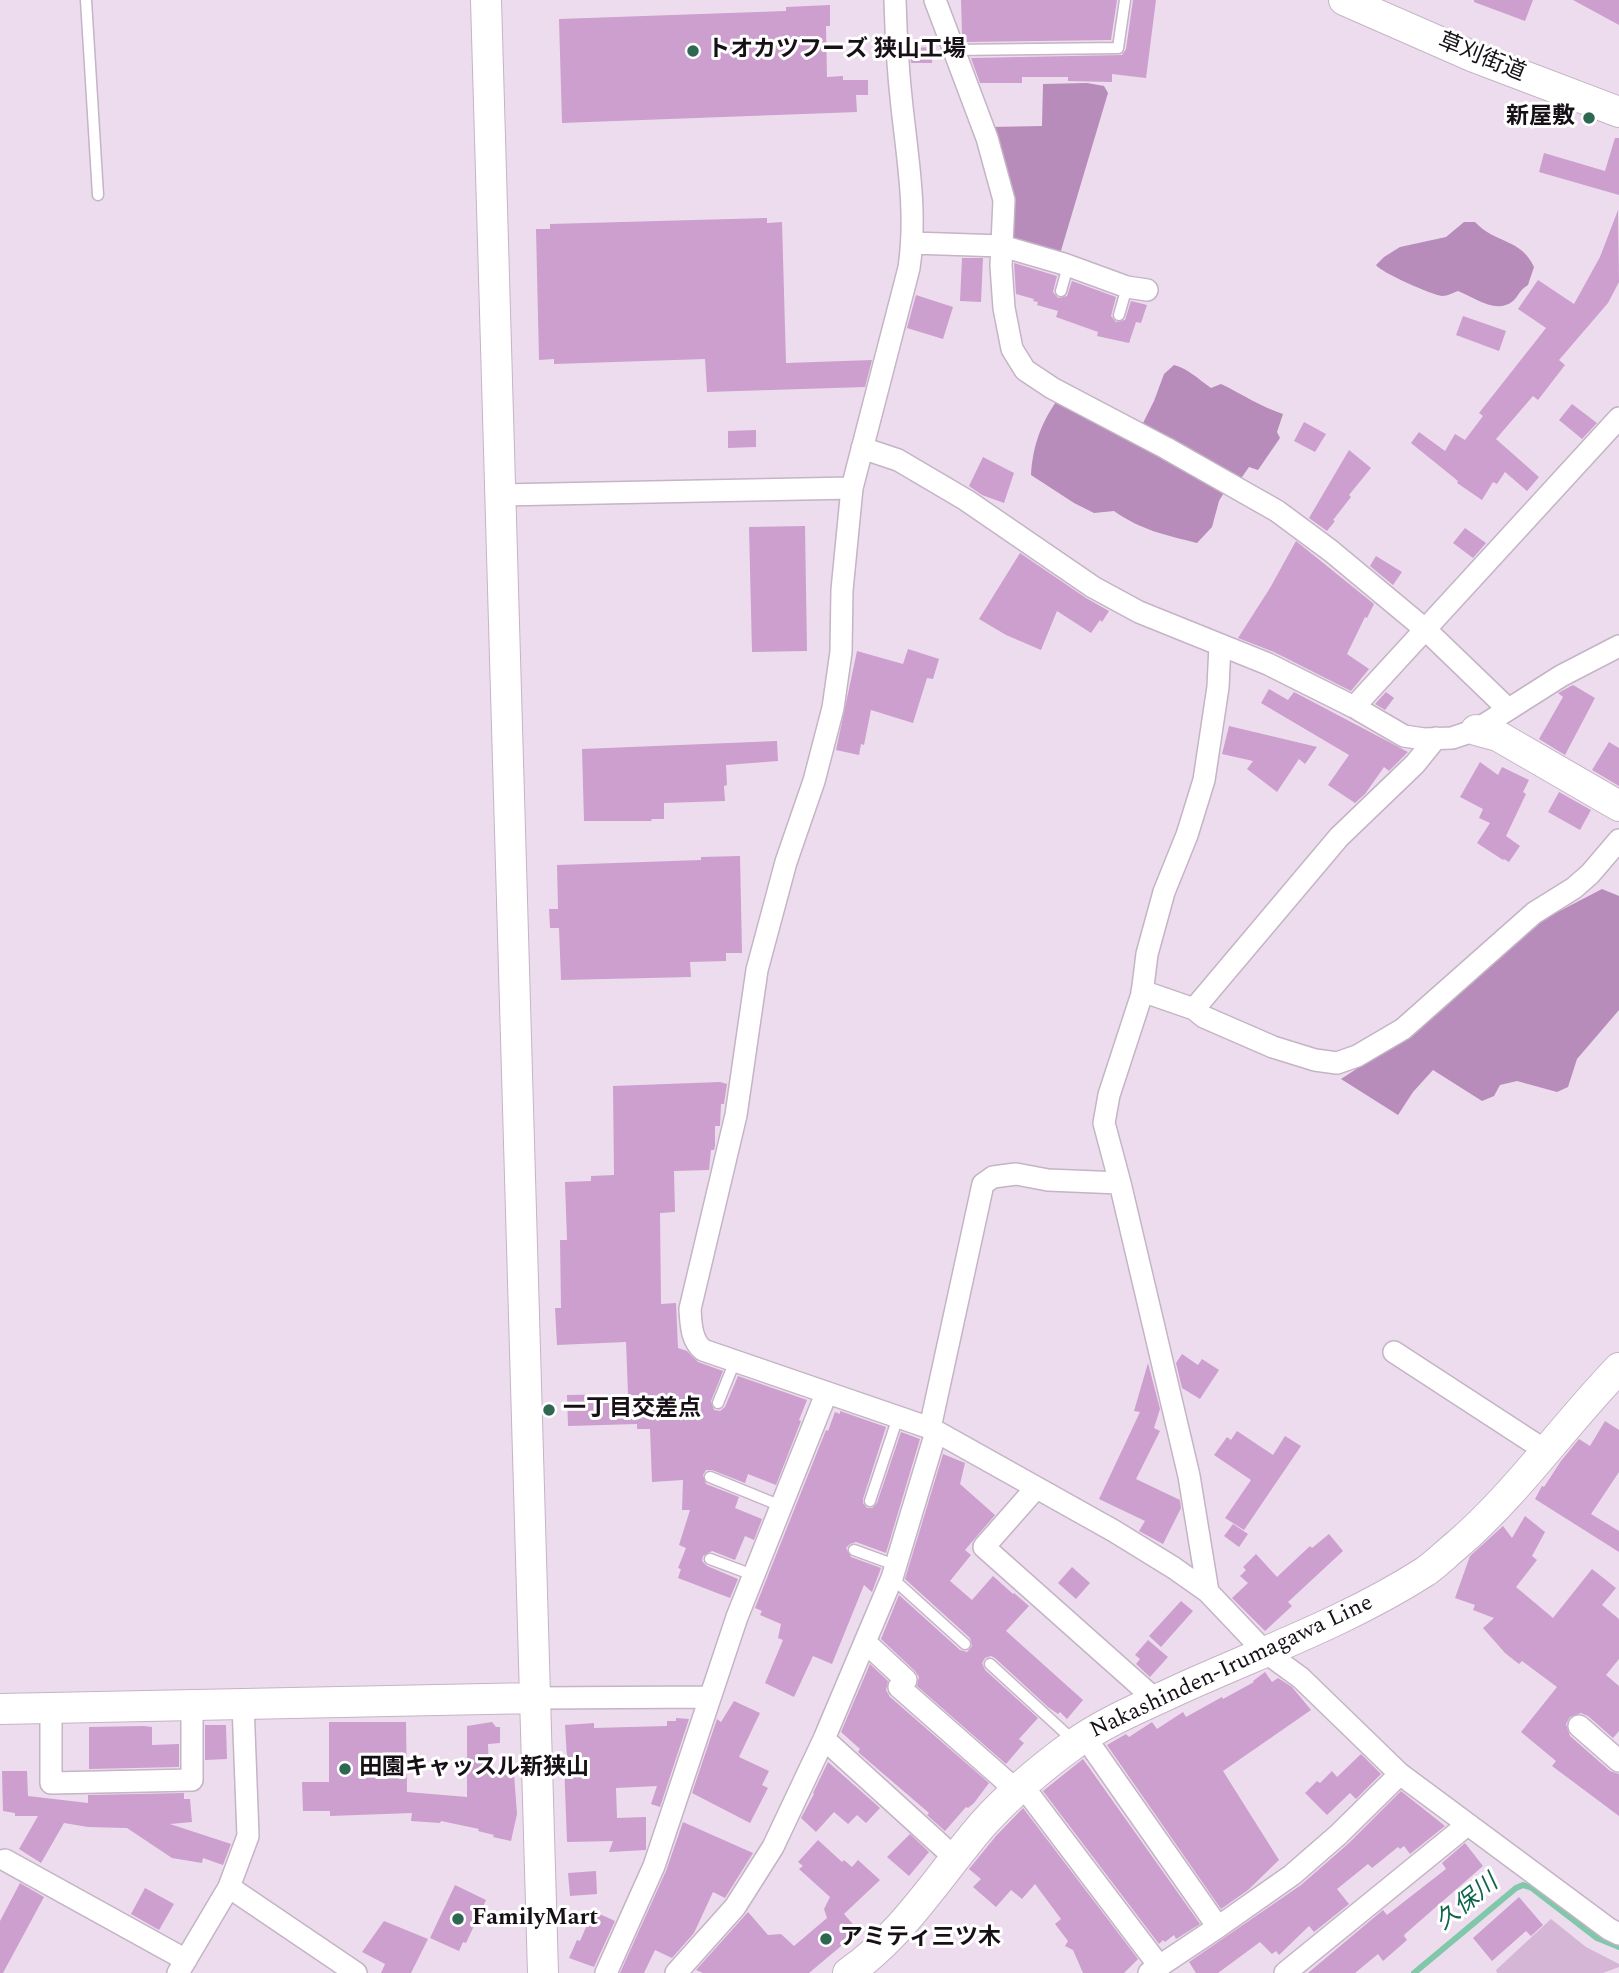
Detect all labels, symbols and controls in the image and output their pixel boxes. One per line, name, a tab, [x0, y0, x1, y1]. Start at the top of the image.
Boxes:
street label: 草刈街道	[1433, 29, 1529, 89]
place label: トオカツフーズ 狭山工場	[707, 37, 966, 65]
marker: トオカツフーズ 狭山工場	[685, 43, 701, 59]
place label: 新屋敷	[1506, 104, 1575, 132]
marker: 新屋敷	[1581, 110, 1597, 126]
place label: 一丁目交差点	[563, 1396, 701, 1424]
marker: 一丁目交差点	[541, 1402, 557, 1418]
street label: Nakashinden-Irumagawa Line	[1086, 1590, 1378, 1746]
place label: 田園キャッスル新狭山	[359, 1755, 589, 1783]
marker: 田園キャッスル新狭山	[337, 1761, 353, 1777]
water label: 久保川	[1431, 1870, 1505, 1938]
place label: FamilyMart	[472, 1905, 598, 1933]
marker: FamilyMart	[450, 1911, 466, 1927]
place label: アミティ三ツ木	[840, 1925, 1001, 1953]
marker: アミティ三ツ木	[818, 1931, 834, 1947]

